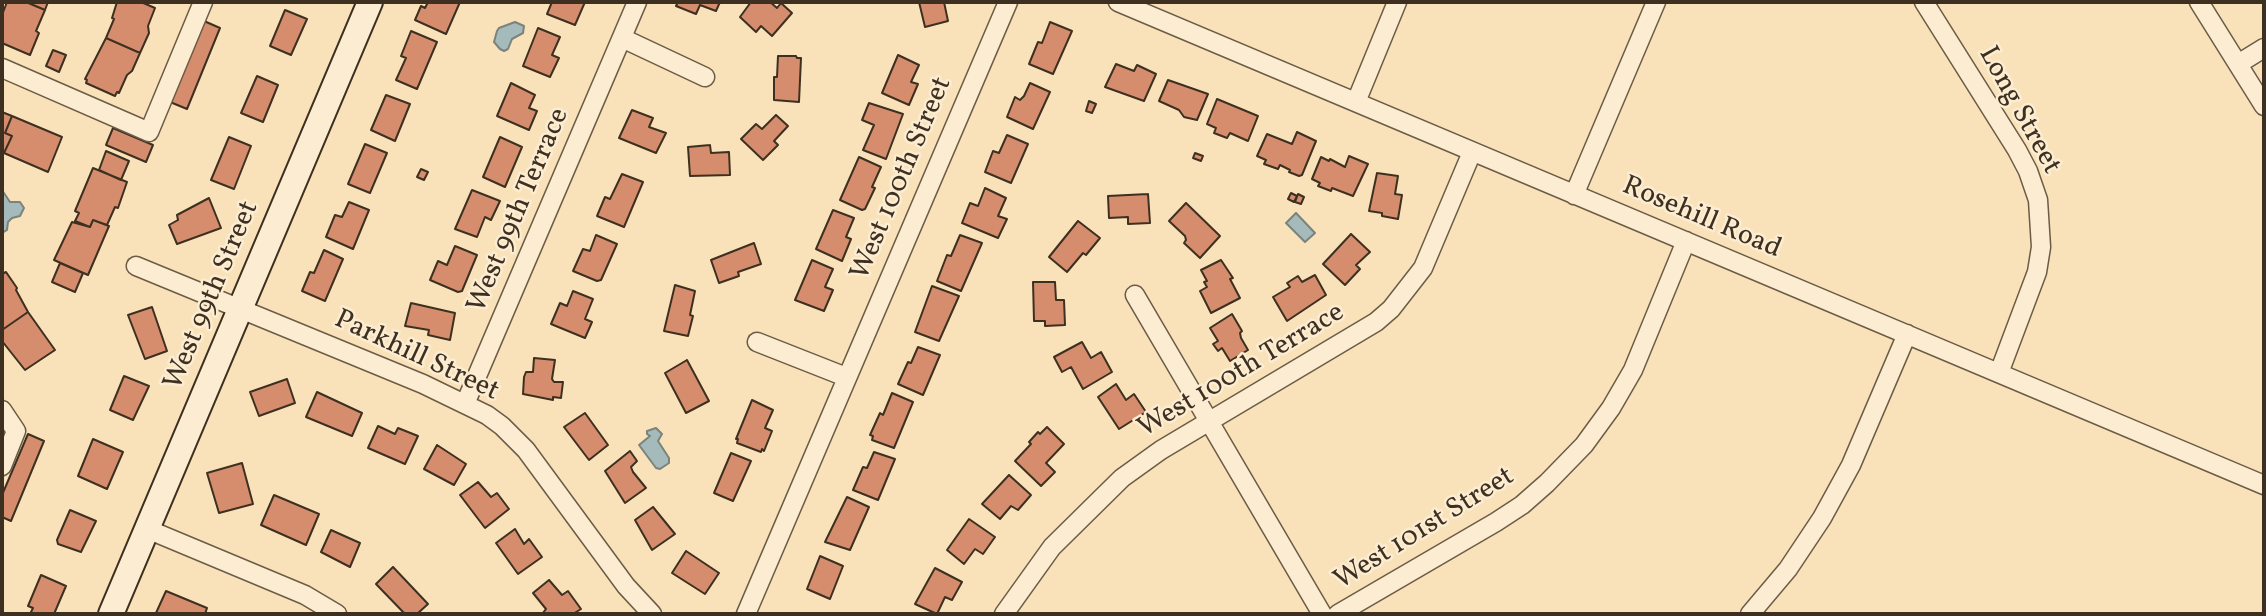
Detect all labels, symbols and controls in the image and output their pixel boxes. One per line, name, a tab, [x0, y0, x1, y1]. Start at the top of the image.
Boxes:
street label: Long Street	[1969, 41, 2067, 181]
street label: West 100th Street	[845, 73, 961, 285]
street label: West 99th Terrace	[462, 104, 578, 318]
street label: Rosehill Road	[1616, 170, 1786, 268]
street label: West 99th Street	[158, 197, 268, 395]
street label: West 100th Terrace	[1133, 297, 1351, 447]
street label: Parkhill Street	[328, 304, 504, 410]
street label: West 101st Street	[1329, 461, 1521, 599]

